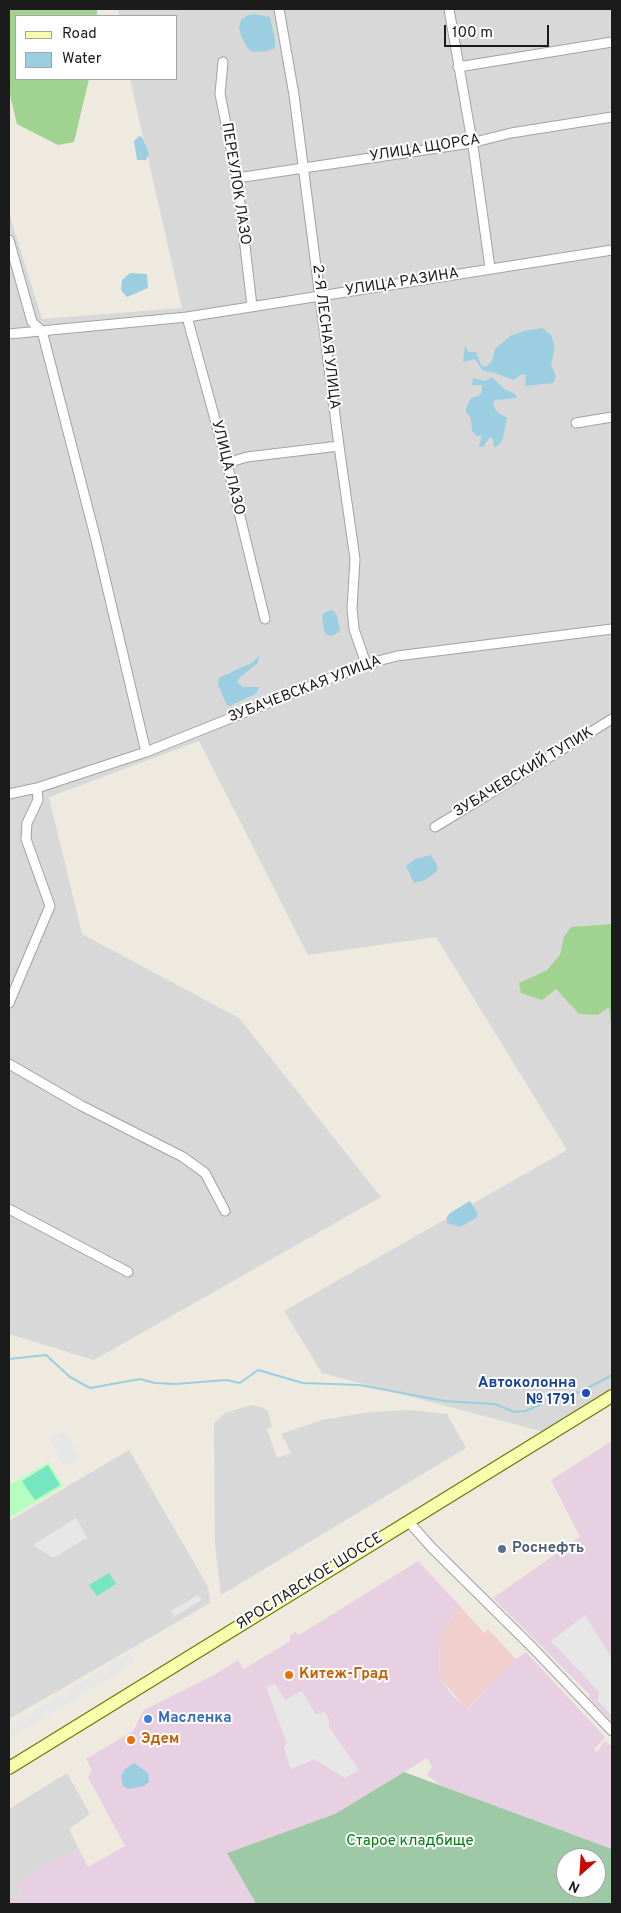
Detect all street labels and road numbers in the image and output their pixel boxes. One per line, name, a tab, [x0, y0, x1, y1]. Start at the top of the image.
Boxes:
street label: ПЕРЕУЛОК ЛАЗО	[216, 121, 254, 247]
street label: УЛИЦА ЩОРСА	[368, 131, 482, 167]
street label: 2-Я ЛЕСНАЯ УЛИЦА	[307, 263, 343, 411]
street label: УЛИЦА РАЗИНА	[344, 265, 460, 301]
street label: УЛИЦА ЛАЗО	[206, 419, 248, 517]
street label: ЗУБАЧЕВСКАЯ УЛИЦА	[226, 653, 384, 727]
street label: ЗУБАЧЕВСКИЙ ТУПИК	[451, 724, 597, 822]
street label: ЯРОСЛАВСКОЕ ШОССЕ	[233, 1529, 387, 1635]

